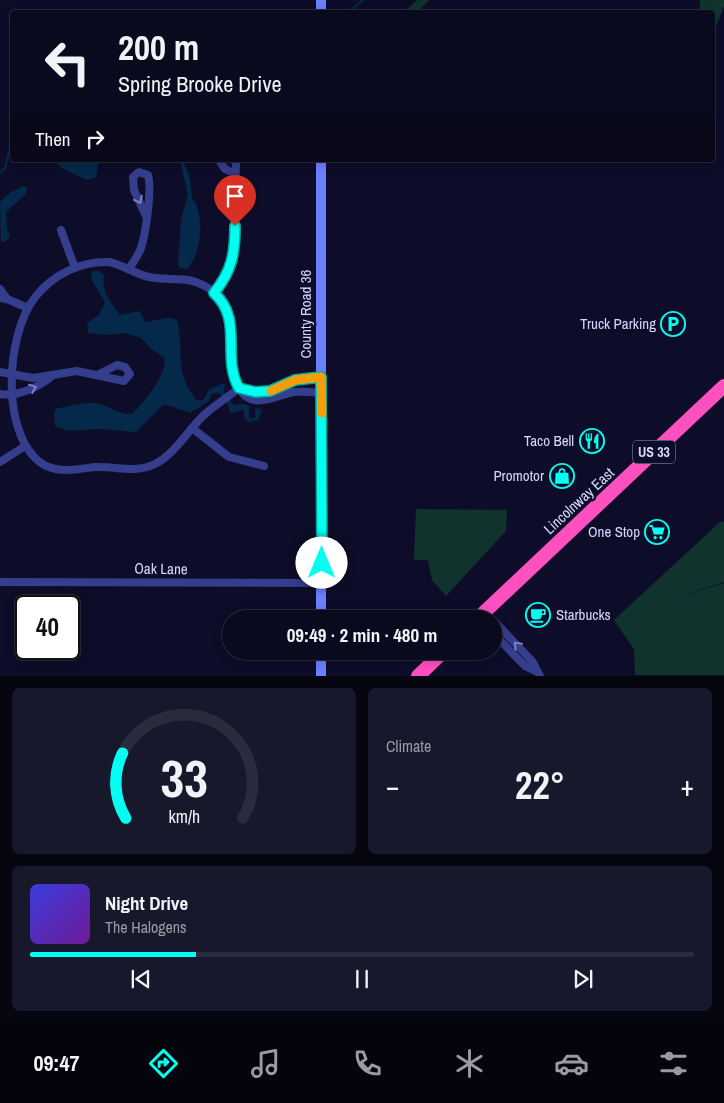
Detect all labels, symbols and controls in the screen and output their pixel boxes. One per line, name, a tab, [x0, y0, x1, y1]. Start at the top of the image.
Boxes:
text: 200 m	[118, 24, 199, 71]
icon: left	[35, 30, 100, 95]
text: Spring Brooke Drive	[118, 69, 281, 99]
icon: right	[81, 125, 109, 153]
text: Then	[35, 126, 71, 152]
pin	[214, 175, 256, 226]
icon: arrive	[221, 182, 249, 210]
one-way arrow	[133, 195, 143, 204]
street label: County Road 36	[295, 269, 316, 358]
parking icon: Truck Parking	[660, 311, 686, 337]
place label: Truck Parking	[580, 313, 656, 334]
one-way arrow	[28, 384, 36, 394]
restaurant icon: Taco Bell	[579, 428, 605, 454]
place label: Taco Bell	[524, 430, 574, 451]
road number: US 33	[633, 441, 675, 464]
street label: Lincolnway East	[539, 462, 619, 539]
shop icon: Promotor	[549, 463, 575, 489]
place label: Promotor	[493, 465, 544, 486]
supermarket icon: One Stop	[644, 519, 670, 545]
place label: One Stop	[588, 521, 640, 542]
position arrow	[295, 536, 347, 588]
street label: Oak Lane	[134, 558, 188, 579]
speed limit sign: 40	[15, 595, 80, 660]
cafe icon: Starbucks	[525, 602, 551, 628]
place label: Starbucks	[556, 604, 611, 625]
text: 09:49 · 2 min · 480 m	[287, 622, 437, 648]
one-way arrow	[514, 642, 523, 651]
text: Climate	[386, 735, 431, 757]
text: 33	[160, 743, 208, 813]
text: 22°	[515, 760, 565, 811]
text: −	[386, 767, 399, 805]
text: +	[681, 767, 694, 805]
text: km/h	[168, 805, 200, 829]
text: Night Drive	[105, 890, 188, 916]
text: The Halogens	[105, 916, 187, 938]
icon: previous	[127, 965, 155, 993]
icon: pause	[348, 965, 376, 993]
icon: next	[569, 965, 597, 993]
icon: directions	[146, 1046, 181, 1081]
icon: music	[248, 1046, 283, 1081]
icon: phone	[350, 1046, 385, 1081]
icon: climate	[452, 1046, 487, 1081]
icon: car	[554, 1046, 589, 1081]
icon: filters	[656, 1046, 691, 1081]
text: 09:47	[33, 1048, 80, 1078]

